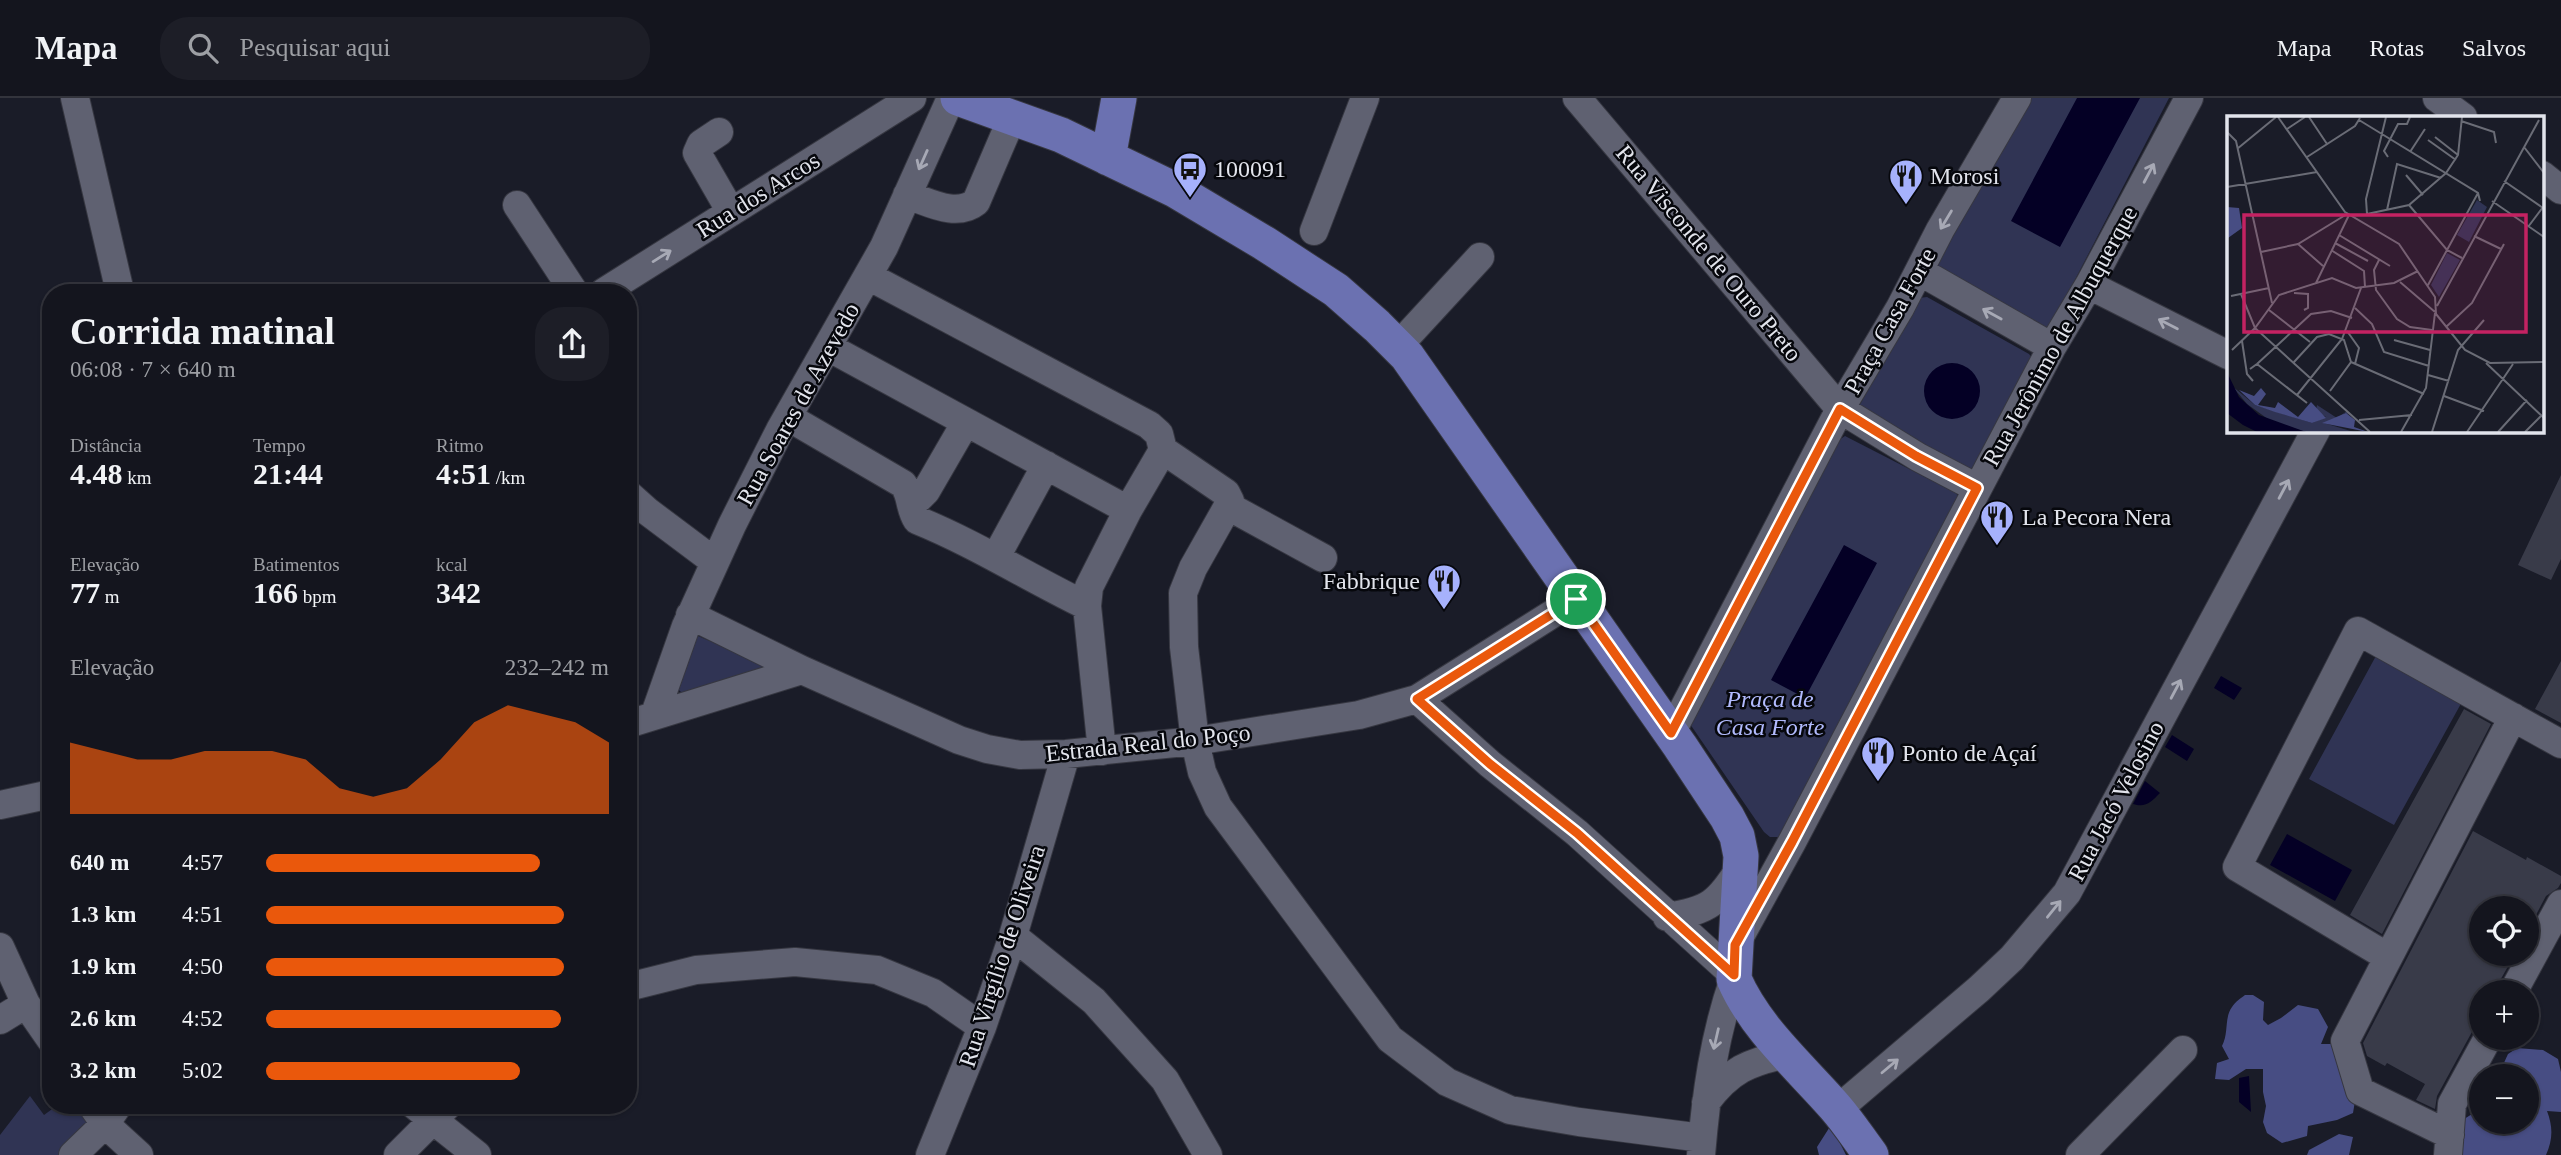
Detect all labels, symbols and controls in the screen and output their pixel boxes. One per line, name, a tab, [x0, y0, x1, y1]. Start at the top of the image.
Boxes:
search box	[160, 17, 650, 80]
icon: search	[184, 29, 222, 67]
text: Mapa	[35, 30, 118, 66]
text: Pesquisar aqui	[240, 33, 390, 62]
text: Mapa	[2277, 35, 2331, 61]
text: Rotas	[2369, 35, 2424, 61]
text: Salvos	[2462, 35, 2526, 61]
inset map	[2227, 116, 2544, 432]
street label: Rua Visconde de Ouro Preto	[1611, 140, 1807, 366]
street label: Rua dos Arcos	[692, 147, 824, 243]
one-way arrow	[916, 149, 929, 170]
bus stop icon: 100091	[1171, 150, 1209, 199]
place label: 100091	[1214, 156, 1286, 182]
restaurant icon: Morosi	[1887, 157, 1925, 206]
place label: Morosi	[1930, 163, 2000, 189]
one-way arrow	[2143, 163, 2156, 184]
street label: Rua Jerônimo de Albuquerque	[1978, 202, 2142, 470]
one-way arrow	[1938, 210, 1952, 230]
street label: Praça Casa Forte	[1839, 244, 1941, 398]
one-way arrow	[651, 248, 671, 262]
street label: Rua Soares de Azevedo	[732, 298, 864, 510]
button: share	[535, 307, 609, 381]
one-way arrow	[1983, 307, 2003, 321]
text: Corrida matinal	[70, 310, 335, 352]
one-way arrow	[2158, 317, 2179, 331]
text: 06:08 · 7 × 640 m	[70, 357, 236, 382]
text: Distância	[70, 435, 142, 456]
text: Tempo	[253, 435, 306, 456]
text: Ritmo	[436, 435, 484, 456]
text: 4.48	[70, 457, 123, 490]
text: 21:44	[253, 457, 323, 490]
text: 4:51	[436, 457, 491, 490]
text: km	[123, 467, 152, 488]
text: /km	[491, 467, 525, 488]
one-way arrow	[2278, 479, 2292, 500]
restaurant icon: La Pecora Nera	[1978, 498, 2016, 547]
place label: La Pecora Nera	[2022, 504, 2172, 530]
text: Elevação	[70, 554, 140, 575]
text: Batimentos	[253, 554, 340, 575]
text: kcal	[436, 554, 468, 575]
restaurant icon: Fabbrique	[1425, 562, 1463, 611]
place label: Fabbrique	[1323, 568, 1420, 594]
pin	[1546, 569, 1606, 629]
text: 77	[70, 576, 100, 609]
text: 166	[253, 576, 298, 609]
text: 342	[436, 576, 481, 609]
icon: arrive	[1557, 580, 1595, 618]
text: m	[100, 586, 120, 607]
text: bpm	[298, 586, 337, 607]
text: Elevação	[70, 655, 154, 680]
text: 232–242 m	[505, 655, 609, 680]
one-way arrow	[2170, 679, 2184, 700]
park label: Praça de Casa Forte	[1716, 686, 1825, 740]
street label: Rua Jacó Velosino	[2063, 717, 2169, 885]
street label: Estrada Real do Poço	[1044, 719, 1252, 767]
restaurant icon: Ponto de Açaí	[1859, 734, 1897, 783]
place label: Ponto de Açaí	[1902, 740, 2037, 766]
street label: Rua Virgílio de Oliveira	[954, 842, 1050, 1070]
text: 640 m	[70, 850, 129, 875]
text: 4:57	[182, 850, 223, 875]
map controls	[2469, 896, 2539, 1134]
button: locate	[2469, 896, 2539, 966]
one-way arrow	[2046, 900, 2062, 918]
text: 1.3 km	[70, 902, 136, 927]
text: 4:51	[182, 902, 223, 927]
text: 1.9 km	[70, 954, 136, 979]
text: 4:50	[182, 954, 223, 979]
button: +	[2469, 980, 2539, 1050]
text: 2.6 km	[70, 1006, 136, 1031]
text: 4:52	[182, 1006, 223, 1031]
one-way arrow	[1709, 1027, 1723, 1050]
text: 3.2 km	[70, 1058, 136, 1083]
text: 5:02	[182, 1058, 223, 1083]
one-way arrow	[1881, 1058, 1899, 1074]
button: −	[2469, 1064, 2539, 1134]

